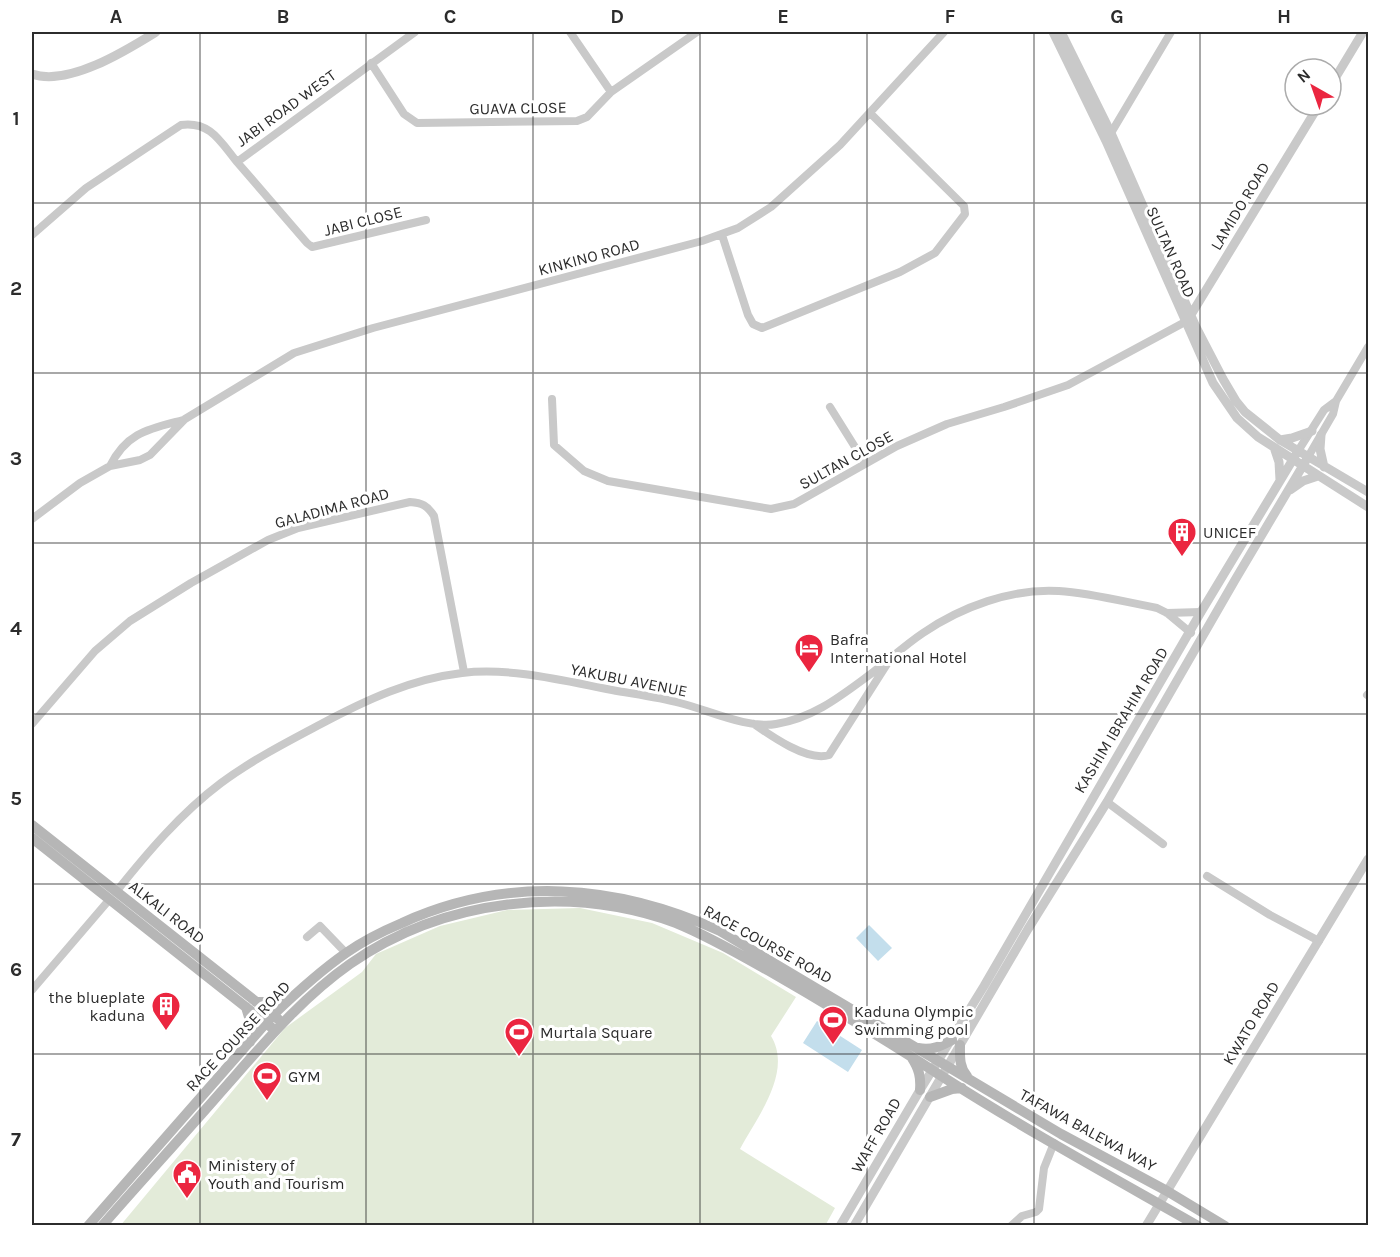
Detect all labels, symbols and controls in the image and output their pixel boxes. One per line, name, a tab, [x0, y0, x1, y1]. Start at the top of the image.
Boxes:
text: A	[110, 5, 123, 28]
text: B	[277, 5, 289, 28]
text: C	[444, 5, 456, 28]
text: D	[610, 5, 624, 28]
text: E	[777, 5, 789, 28]
text: F	[945, 5, 956, 28]
text: G	[1110, 5, 1124, 28]
text: H	[1277, 5, 1291, 28]
north arrow	[1283, 57, 1343, 117]
street label: JABI ROAD WEST	[232, 65, 340, 151]
text: N	[1293, 65, 1314, 87]
street label: GUAVA CLOSE	[469, 98, 567, 118]
text: 1	[12, 107, 20, 130]
street label: LAMIDO ROAD	[1206, 159, 1274, 253]
street label: JABI CLOSE	[322, 202, 404, 240]
street label: SULTAN ROAD	[1142, 203, 1200, 301]
street label: KINKINO ROAD	[536, 234, 642, 280]
text: 2	[10, 277, 22, 300]
street label: SULTAN CLOSE	[796, 426, 896, 494]
text: 3	[10, 447, 22, 470]
street label: GALADIMA ROAD	[273, 484, 391, 532]
building icon: UNICEF	[1166, 516, 1198, 558]
place label: UNICEF	[1203, 523, 1256, 542]
text: 4	[10, 617, 22, 640]
place label: Bafra International Hotel	[830, 630, 967, 667]
hotel icon: Bafra International Hotel	[793, 632, 825, 674]
street label: KASHIM IBRAHIM ROAD	[1070, 644, 1172, 796]
street label: YAKUBU AVENUE	[569, 659, 689, 701]
text: 5	[10, 787, 22, 810]
street label: ALKALI ROAD	[125, 876, 209, 948]
street label: RACE COURSE ROAD	[700, 901, 836, 987]
text: 6	[10, 958, 22, 981]
street label: RACE COURSE ROAD	[182, 977, 294, 1095]
street label: KWATO ROAD	[1219, 978, 1283, 1068]
place label: the blueplate kaduna	[49, 988, 145, 1025]
building icon: the blueplate kaduna	[150, 990, 182, 1032]
place label: Kaduna Olympic Swimming pool	[854, 1002, 974, 1039]
sports icon: Kaduna Olympic Swimming pool	[817, 1004, 849, 1046]
sports icon: Murtala Square	[503, 1016, 535, 1058]
place label: Murtala Square	[540, 1023, 652, 1042]
sports icon: GYM	[251, 1060, 283, 1102]
place label: GYM	[288, 1067, 321, 1086]
street label: TAFAWA BALEWA WAY	[1016, 1085, 1160, 1176]
street label: WAFF ROAD	[847, 1094, 905, 1176]
text: 7	[11, 1128, 21, 1151]
place label: Ministery of Youth and Tourism	[208, 1156, 345, 1193]
public building icon: Ministery of Youth and Tourism	[171, 1158, 203, 1200]

